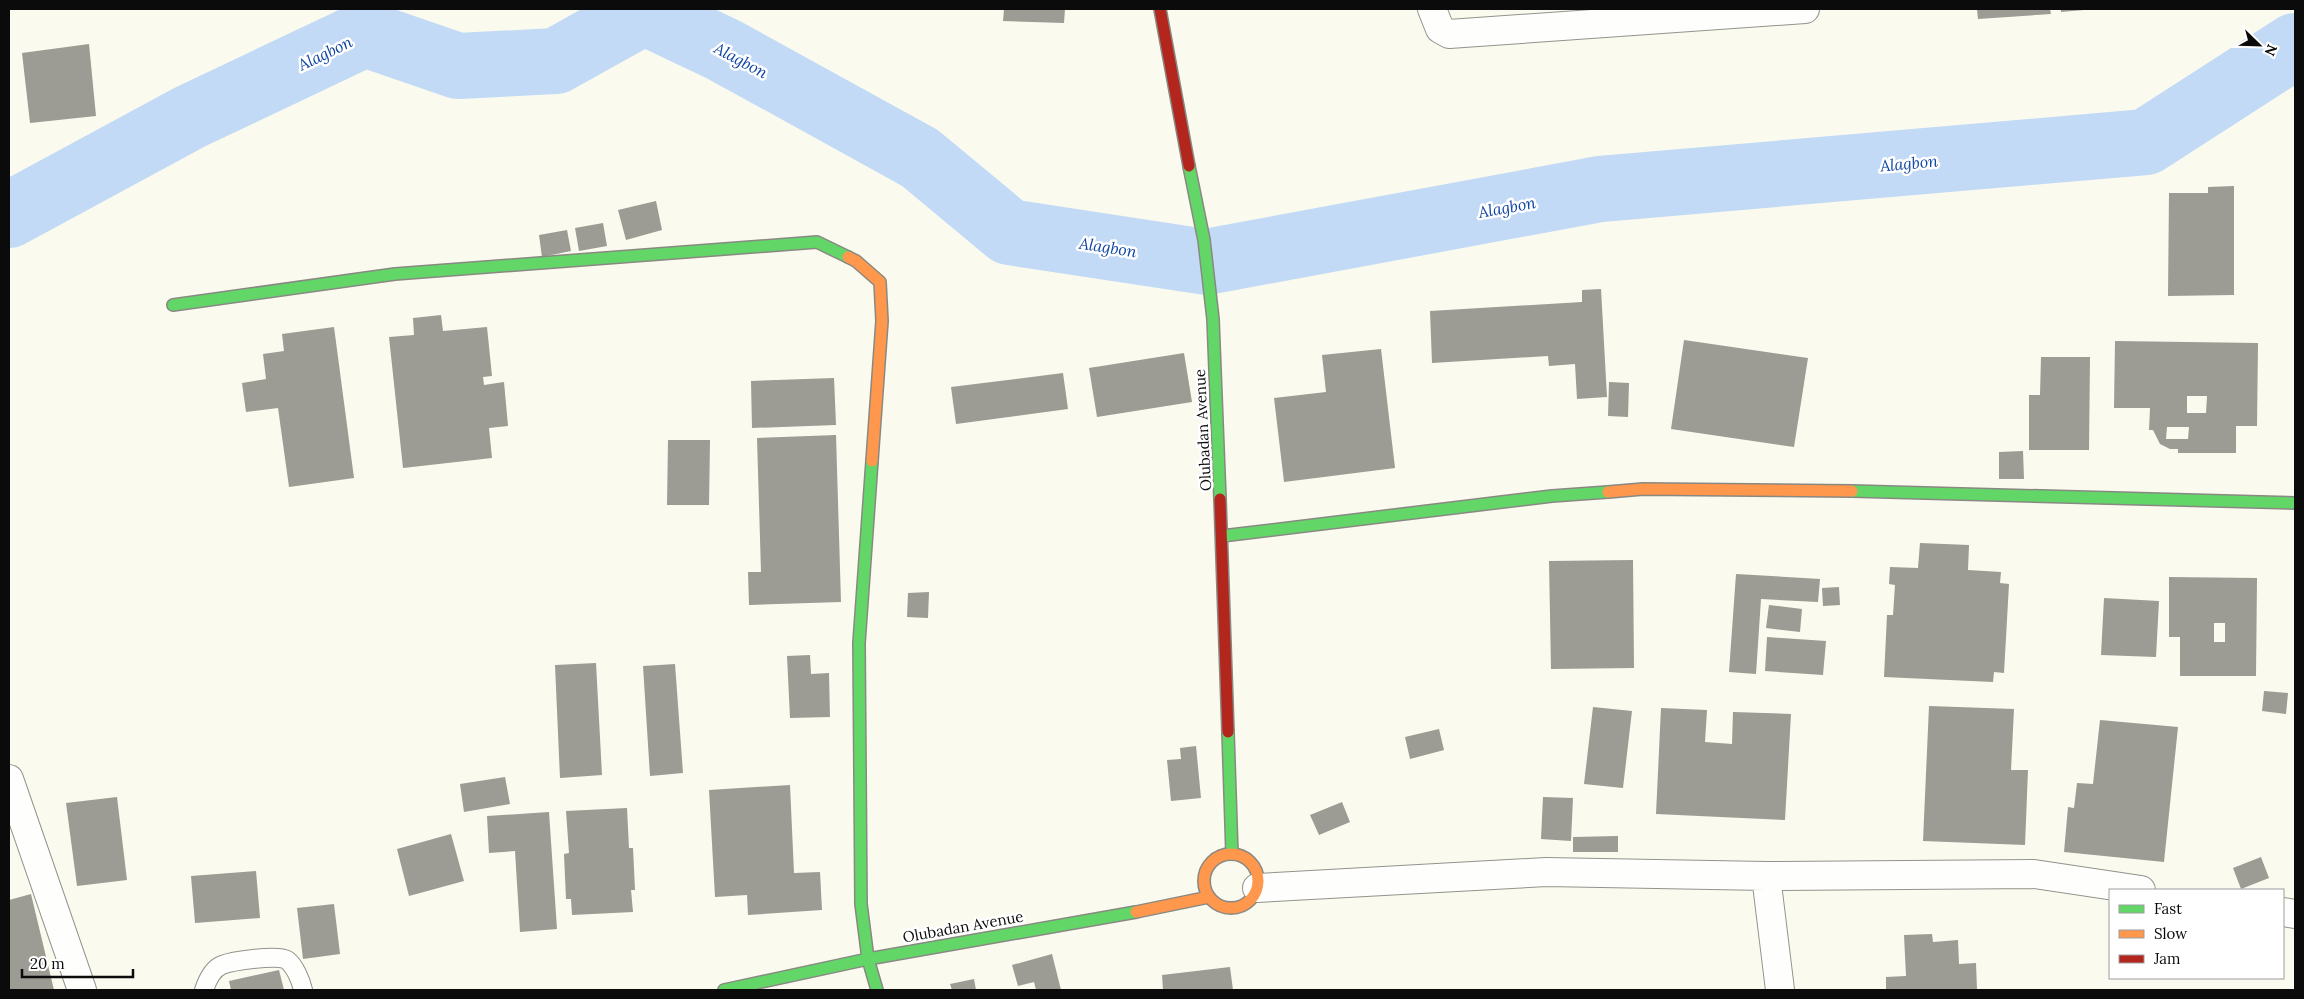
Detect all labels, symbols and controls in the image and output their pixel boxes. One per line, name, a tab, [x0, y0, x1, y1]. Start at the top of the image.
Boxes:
north arrow	[2234, 20, 2284, 70]
water label: Alagbon	[294, 31, 356, 75]
water label: Alagbon	[710, 37, 771, 82]
text: N	[2260, 42, 2281, 59]
water label: Alagbon	[1878, 151, 1939, 176]
water label: Alagbon	[1476, 192, 1537, 222]
water label: Alagbon	[1077, 232, 1138, 261]
street label: Olubadan Avenue	[1190, 369, 1215, 491]
legend	[2109, 889, 2284, 979]
text: Fast	[2154, 899, 2182, 918]
street label: Olubadan Avenue	[901, 907, 1025, 946]
text: Slow	[2154, 924, 2187, 943]
scale bar	[22, 946, 134, 978]
text: Jam	[2153, 949, 2181, 968]
text: 20 m	[30, 954, 65, 973]

